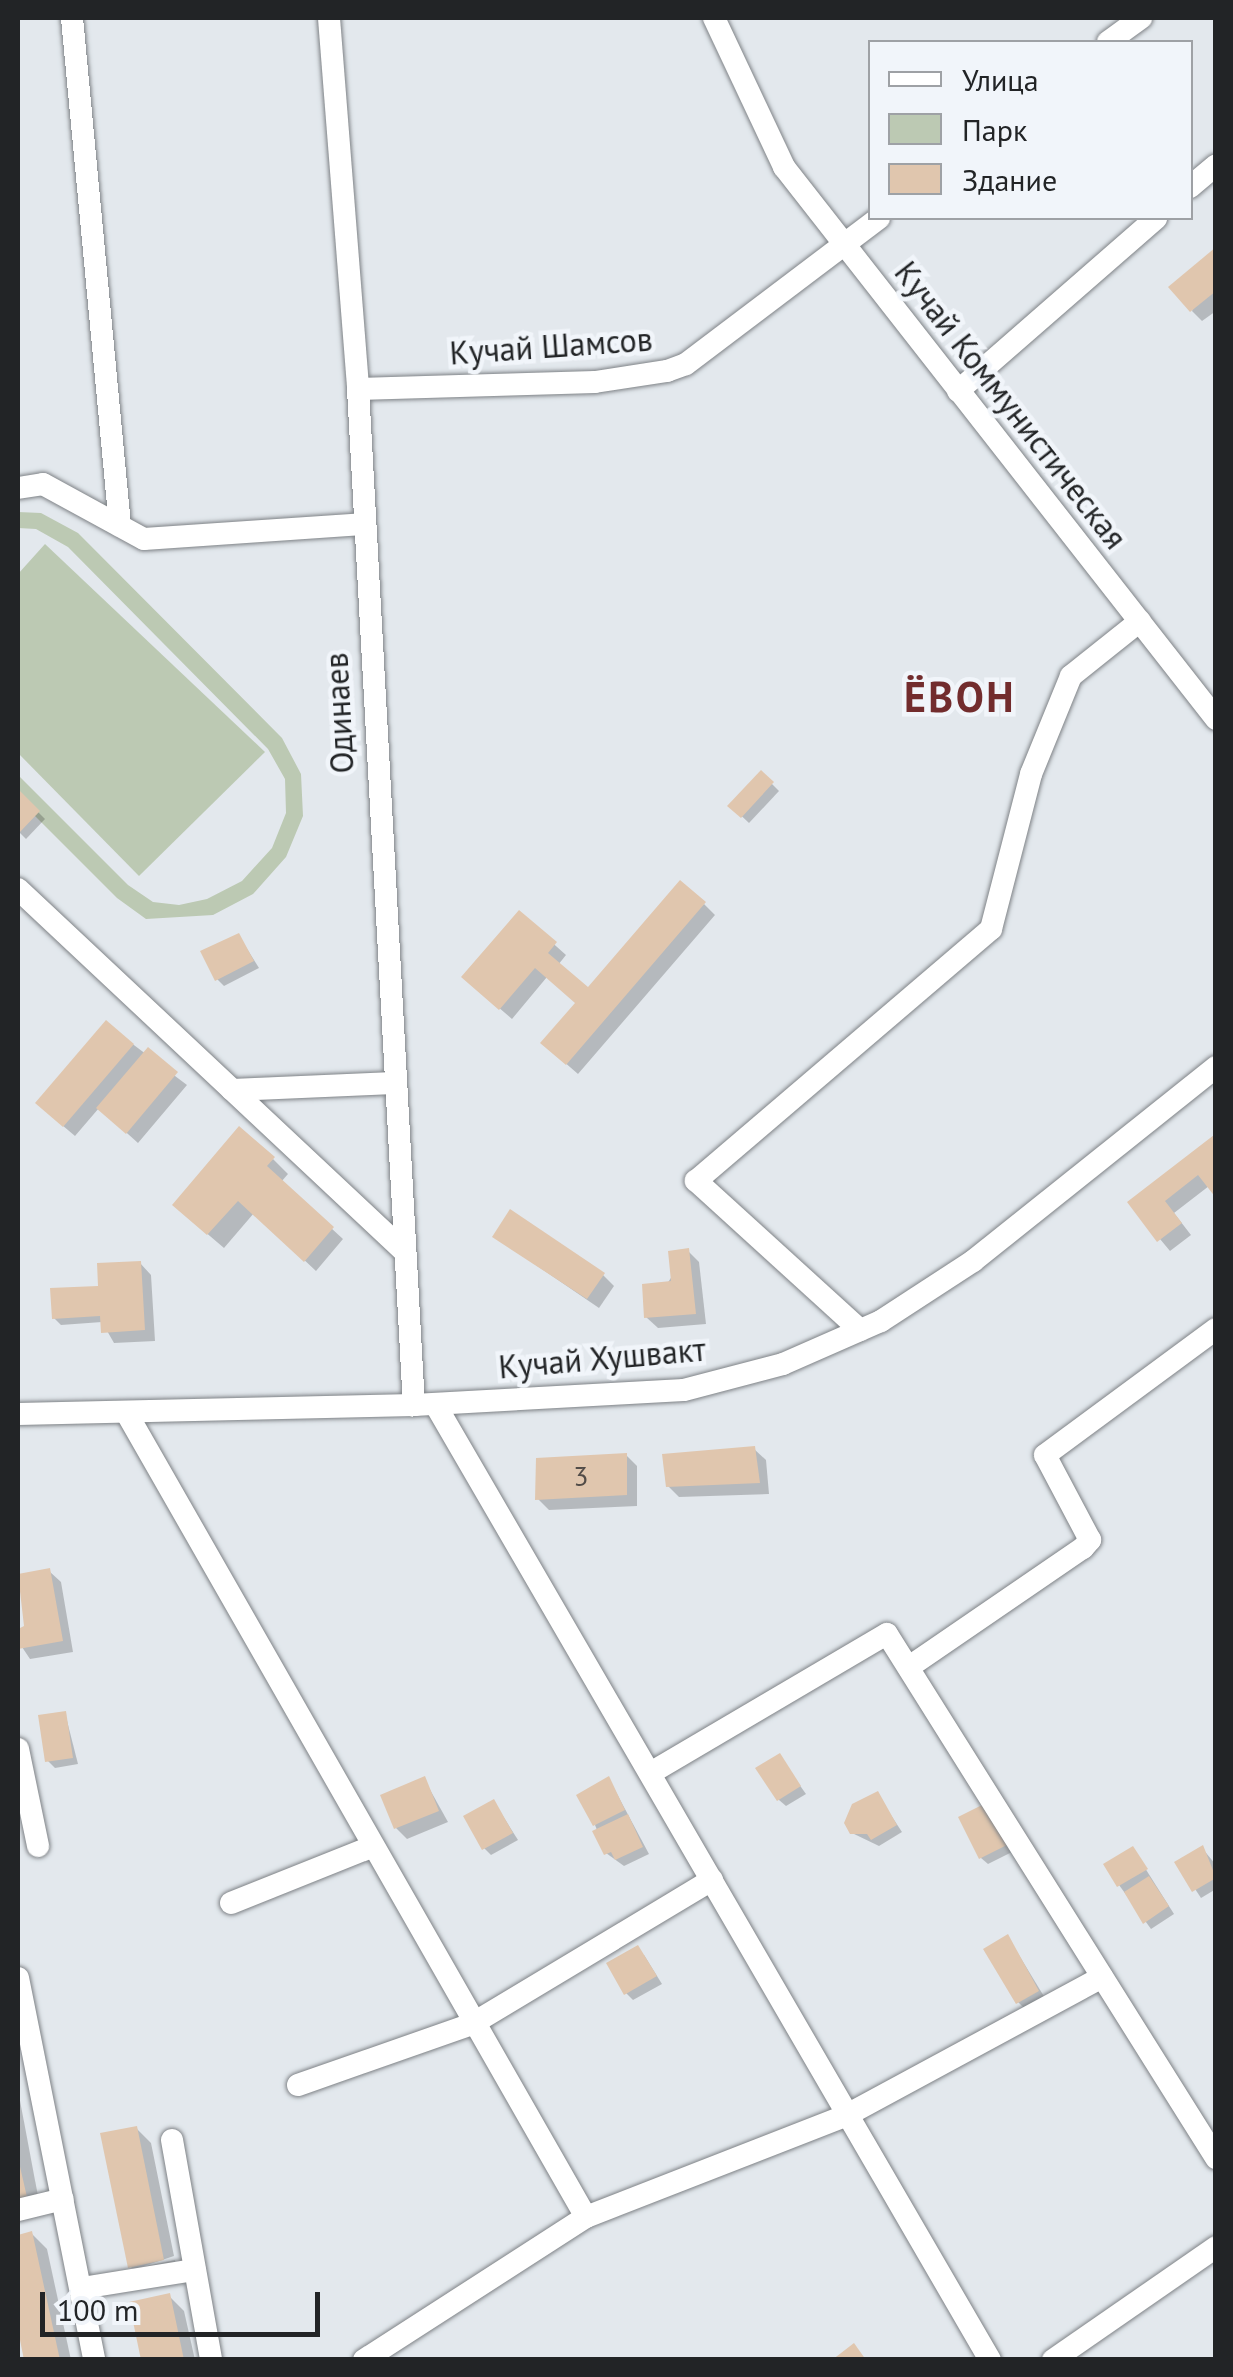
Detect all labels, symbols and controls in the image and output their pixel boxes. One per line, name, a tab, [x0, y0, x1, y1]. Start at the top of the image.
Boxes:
legend	[868, 40, 1193, 220]
text: Улица	[962, 60, 1039, 99]
text: Парк	[962, 110, 1027, 149]
text: Здание	[962, 160, 1057, 199]
street label: Кучай Коммунистическая	[887, 254, 1135, 556]
street label: Кучай Шамсов	[448, 320, 654, 372]
street label: Одинаев	[317, 652, 361, 774]
district label: ЁВОН	[904, 672, 1016, 722]
street label: Кучай Хушвакт	[496, 1330, 708, 1386]
house number: 3	[573, 1459, 589, 1493]
scale bar	[45, 2272, 325, 2334]
text: 100 m	[57, 2290, 138, 2329]

